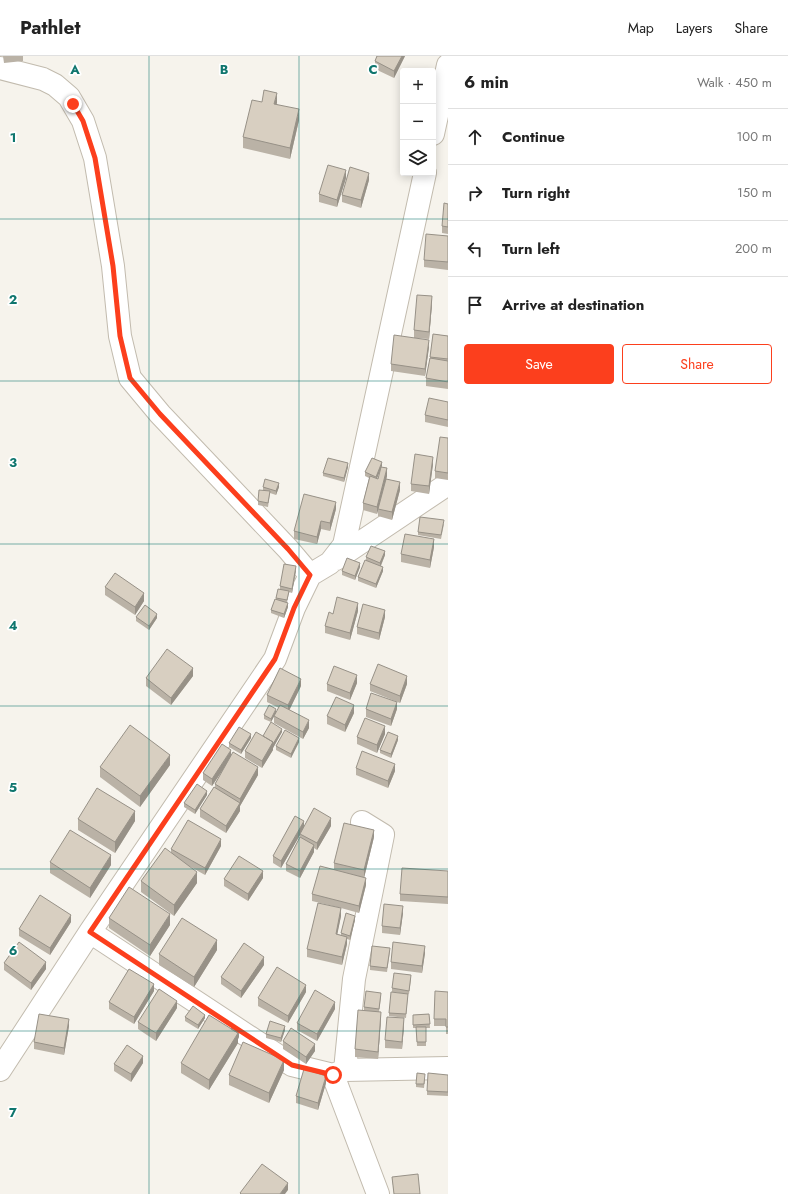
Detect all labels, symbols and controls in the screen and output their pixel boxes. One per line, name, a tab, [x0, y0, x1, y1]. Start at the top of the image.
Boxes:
text: Pathlet	[20, 14, 80, 41]
text: Map	[628, 18, 654, 38]
text: Layers	[676, 18, 712, 38]
text: Share	[734, 18, 768, 38]
text: A	[69, 60, 80, 79]
text: B	[220, 60, 229, 79]
text: C	[368, 60, 378, 79]
map controls	[400, 68, 436, 176]
button: +	[400, 68, 436, 104]
text: 6 min	[464, 70, 509, 94]
text: Walk · 450 m	[697, 73, 772, 92]
route end	[64, 95, 82, 113]
button: −	[400, 104, 436, 140]
icon: ahead	[464, 126, 486, 148]
text: Continue	[502, 126, 565, 148]
text: 100 m	[737, 127, 772, 146]
text: 1	[10, 128, 16, 147]
button: layers	[400, 140, 436, 176]
icon: right	[464, 182, 486, 204]
text: Turn right	[502, 182, 570, 204]
text: 150 m	[737, 183, 772, 202]
icon: left	[464, 238, 486, 260]
text: Turn left	[502, 238, 560, 260]
text: 200 m	[735, 239, 772, 258]
text: 2	[9, 290, 17, 309]
icon: arrive	[464, 294, 486, 316]
text: Arrive at destination	[502, 294, 644, 316]
button: Save	[464, 344, 614, 384]
button: Share	[622, 344, 772, 384]
text: 3	[9, 453, 17, 472]
text: 4	[8, 616, 18, 635]
text: 5	[9, 778, 17, 797]
text: 6	[9, 941, 18, 960]
route start	[324, 1066, 342, 1084]
text: 7	[9, 1103, 17, 1122]

